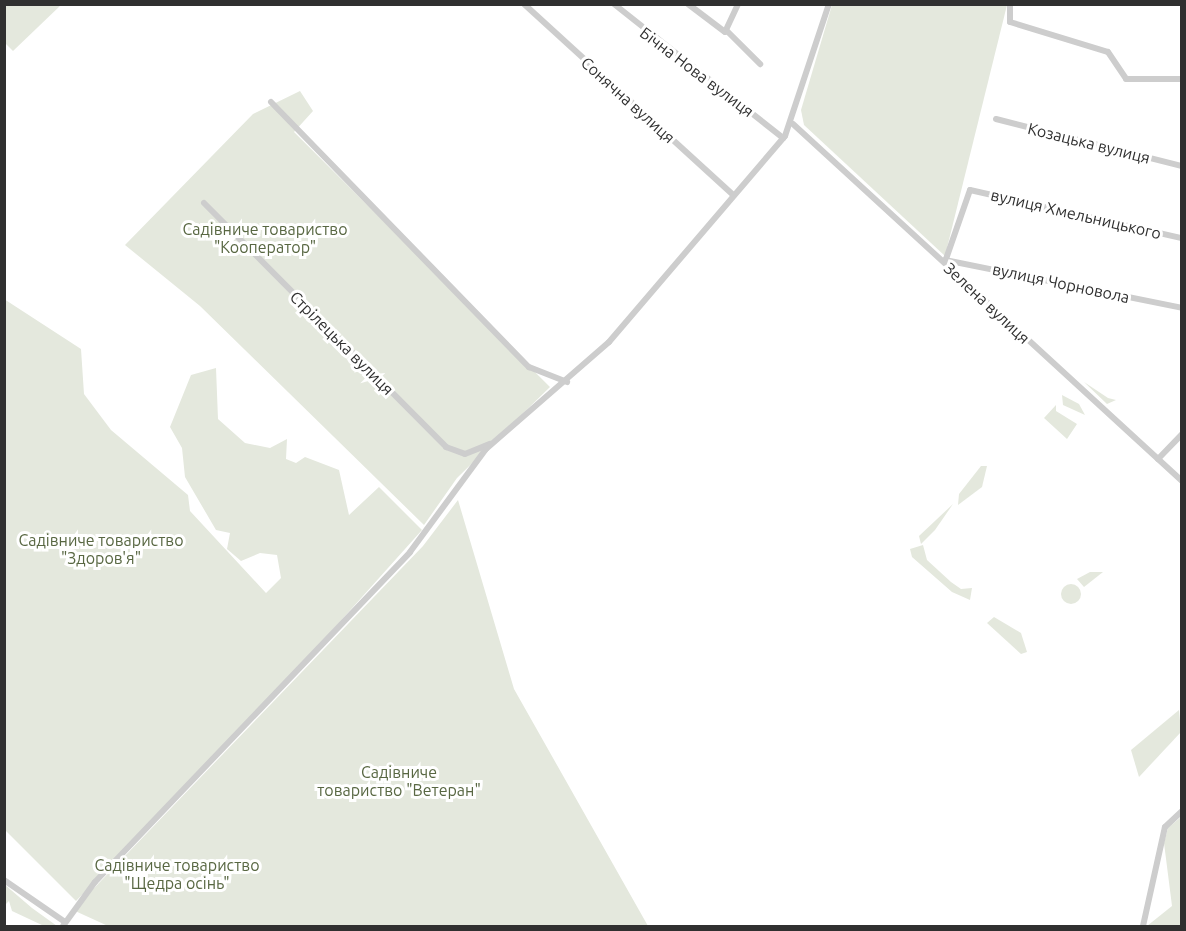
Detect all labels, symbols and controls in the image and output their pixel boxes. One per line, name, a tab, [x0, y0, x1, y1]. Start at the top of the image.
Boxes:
street label: Бічна Нова вулиця	[636, 23, 758, 121]
street label: Сонячна вулиця	[577, 53, 679, 147]
street label: Козацька вулиця	[1026, 119, 1152, 167]
street label: вулиця Хмельницького	[989, 185, 1163, 243]
park label: Садівниче товариство "Кооператор"	[182, 219, 348, 257]
street label: Зелена вулиця	[940, 258, 1034, 348]
street label: вулиця Чорновола	[991, 259, 1131, 307]
street label: Стрілецька вулиця	[286, 287, 398, 399]
park label: Садівниче товариство "Здоров'я"	[18, 530, 184, 568]
park label: Садівниче товариство "Ветеран"	[317, 762, 481, 800]
park label: Садівниче товариство "Щедра осінь"	[94, 855, 260, 893]

